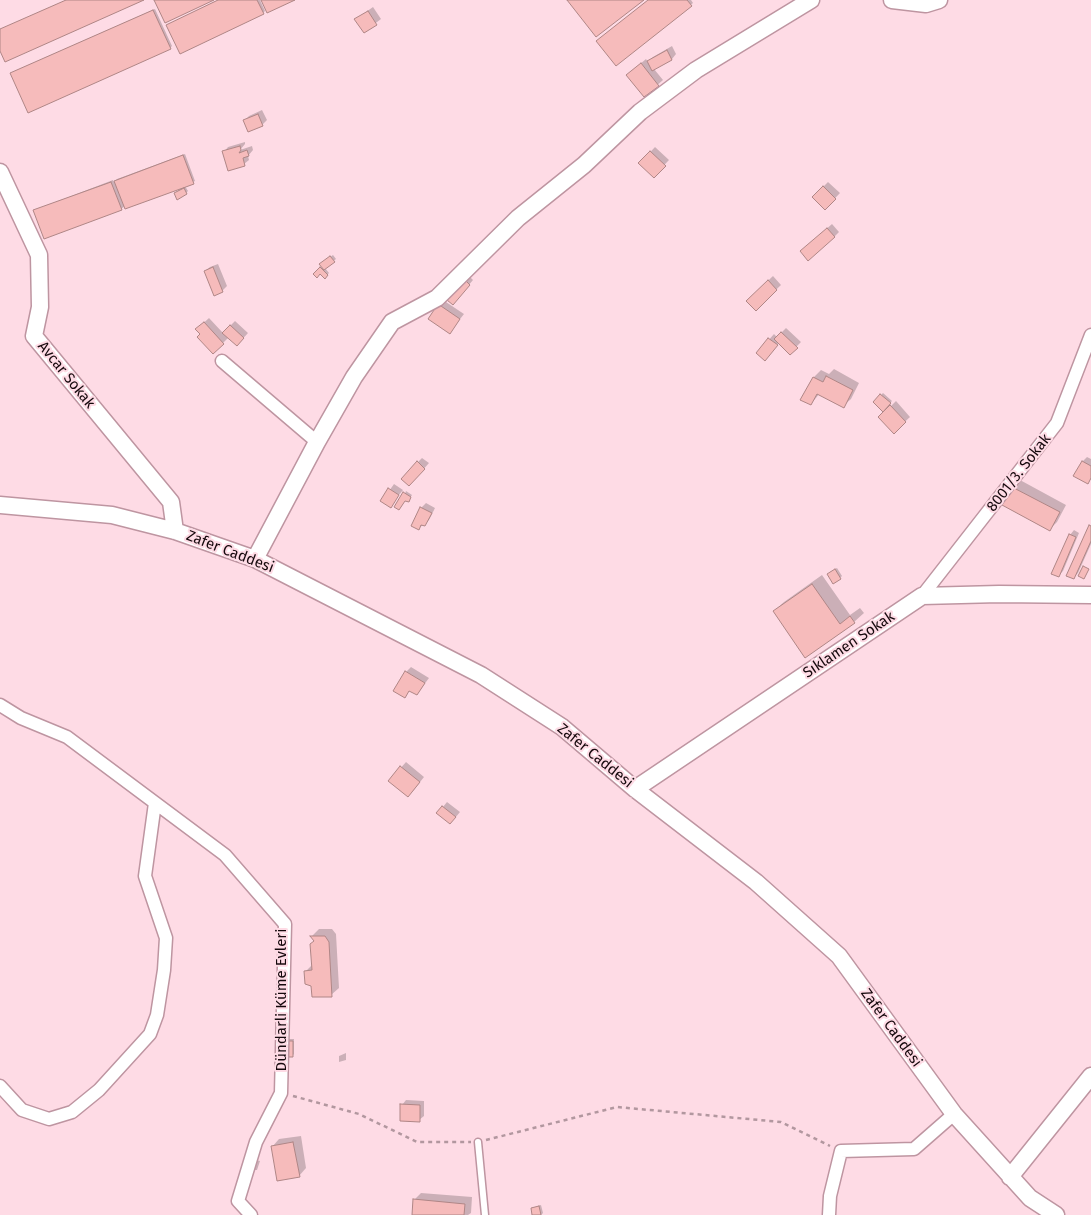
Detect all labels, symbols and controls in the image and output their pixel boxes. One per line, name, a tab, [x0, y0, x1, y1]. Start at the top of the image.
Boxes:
street label: Avcar Sokak	[33, 338, 99, 412]
street label: 8001/3. Sokak	[983, 431, 1055, 515]
street label: Zafer Caddesi	[184, 527, 276, 577]
street label: Sıklamen Sokak	[800, 608, 898, 682]
street label: Zafer Caddesi	[553, 720, 637, 792]
street label: Dündarli Küme Evleri	[273, 929, 291, 1071]
street label: Zafer Caddesi	[857, 985, 925, 1071]

